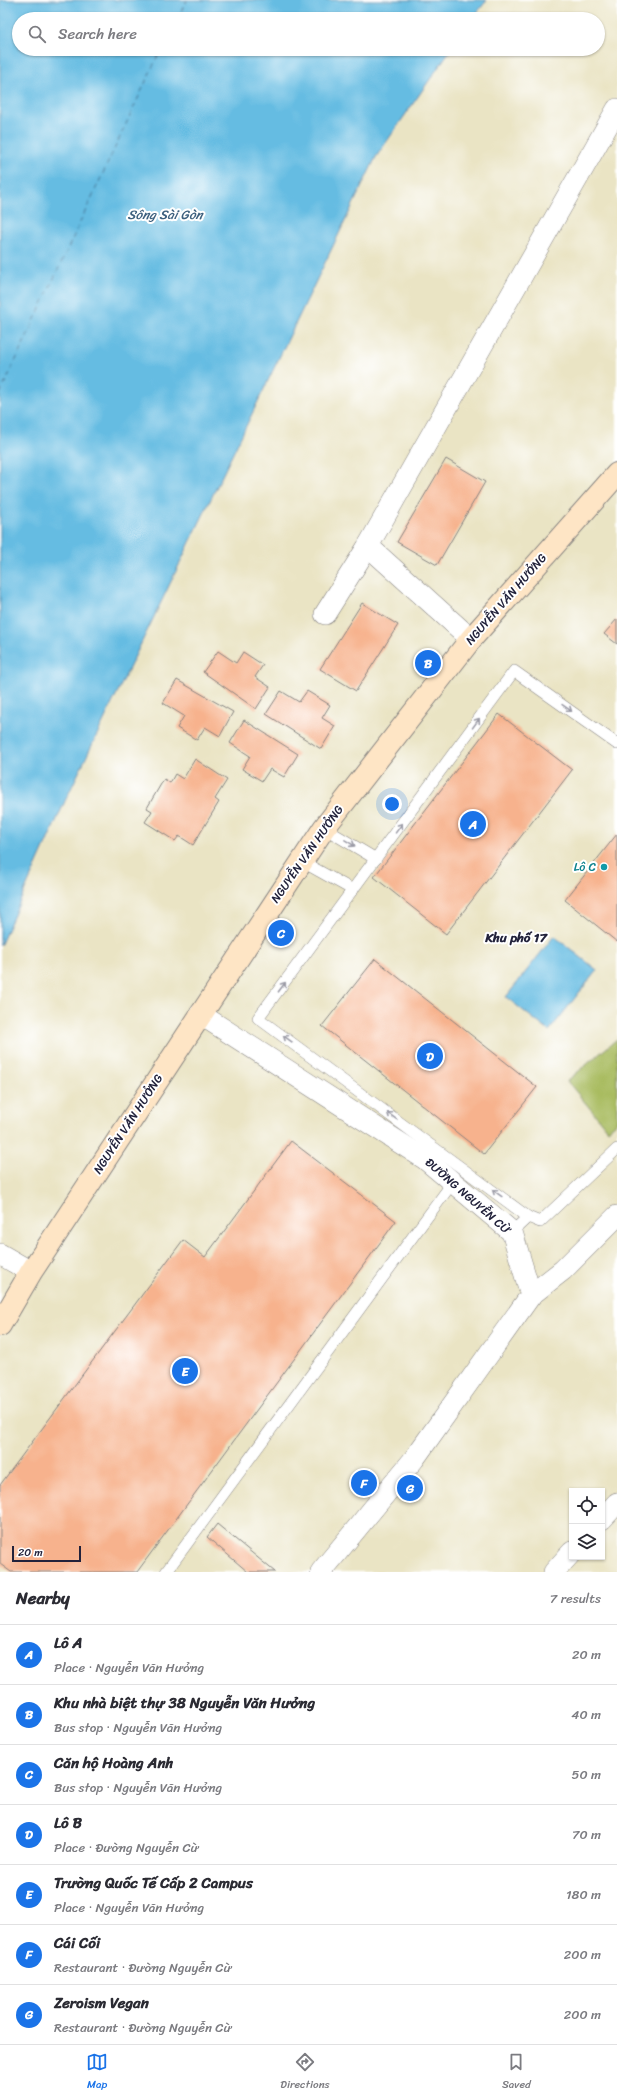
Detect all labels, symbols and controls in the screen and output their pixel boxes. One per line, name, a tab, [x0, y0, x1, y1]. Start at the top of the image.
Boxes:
search box	[12, 12, 605, 56]
text: Search here	[58, 21, 137, 47]
icon: search	[26, 23, 48, 45]
water label: Sông Sài Gòn	[127, 203, 205, 226]
street label: NGUYỄN VĂN HƯỞNG	[460, 548, 552, 650]
pin: B	[415, 648, 441, 678]
one-way arrow	[562, 704, 573, 713]
one-way arrow	[472, 718, 480, 729]
your location	[382, 794, 402, 814]
street label: NGUYỄN VĂN HƯỞNG	[265, 800, 349, 908]
pin: A	[460, 809, 486, 839]
one-way arrow	[395, 823, 403, 834]
one-way arrow	[344, 840, 356, 848]
place label: Lô C	[574, 856, 597, 878]
marker: Lô C	[599, 862, 609, 872]
pin: C	[268, 918, 294, 948]
district label: Khu phố 17	[484, 926, 548, 949]
one-way arrow	[277, 981, 286, 992]
one-way arrow	[282, 1035, 293, 1044]
pin: D	[417, 1041, 443, 1071]
street label: NGUYỄN VĂN HƯỞNG	[87, 1069, 169, 1179]
one-way arrow	[387, 1112, 398, 1121]
street label: ĐƯỜNG NGUYỄN CỪ	[420, 1152, 517, 1241]
one-way arrow	[492, 1189, 503, 1198]
pin: E	[172, 1356, 198, 1386]
pin: F	[351, 1468, 377, 1498]
pin: G	[397, 1473, 423, 1503]
map controls	[569, 1488, 605, 1560]
button: locate	[569, 1488, 605, 1524]
button: layers	[569, 1524, 605, 1560]
text: 20 m	[18, 1543, 43, 1562]
scale bar	[12, 1544, 81, 1563]
text: Nearby	[16, 1583, 70, 1613]
text: 7 results	[550, 1587, 601, 1610]
text: Lô A	[54, 1630, 82, 1656]
text: A	[25, 1643, 33, 1666]
text: 20 m	[572, 1643, 601, 1666]
text: Place · Nguyễn Văn Hưởng	[54, 1656, 204, 1679]
text: Khu nhà biệt thự 38 Nguyễn Văn Hưởng	[54, 1690, 315, 1716]
text: B	[25, 1703, 33, 1726]
text: 40 m	[571, 1703, 601, 1726]
text: Bus stop · Nguyễn Văn Hưởng	[54, 1716, 222, 1739]
text: Căn hộ Hoàng Anh	[54, 1750, 173, 1776]
text: C	[25, 1763, 33, 1786]
text: 50 m	[571, 1763, 601, 1786]
text: Bus stop · Nguyễn Văn Hưởng	[54, 1776, 222, 1799]
text: Lô B	[54, 1810, 82, 1836]
text: D	[25, 1823, 33, 1846]
text: 70 m	[572, 1823, 601, 1846]
text: Place · Đường Nguyễn Cừ	[54, 1836, 199, 1859]
text: Trường Quốc Tế Cấp 2 Campus	[54, 1870, 253, 1896]
text: E	[25, 1883, 33, 1906]
text: 180 m	[566, 1883, 601, 1906]
text: Place · Nguyễn Văn Hưởng	[54, 1896, 204, 1919]
text: Cái Cối	[54, 1930, 100, 1956]
text: F	[25, 1943, 33, 1966]
text: 200 m	[564, 1943, 601, 1966]
text: Restaurant · Đường Nguyễn Cừ	[54, 1956, 232, 1979]
text: Zeroism Vegan	[54, 1990, 149, 2016]
text: G	[25, 2003, 33, 2026]
text: 200 m	[564, 2003, 601, 2026]
text: Restaurant · Đường Nguyễn Cừ	[54, 2016, 232, 2039]
tab: Map	[86, 2051, 108, 2094]
tab: Directions	[280, 2051, 330, 2094]
tab: Saved	[502, 2051, 531, 2094]

